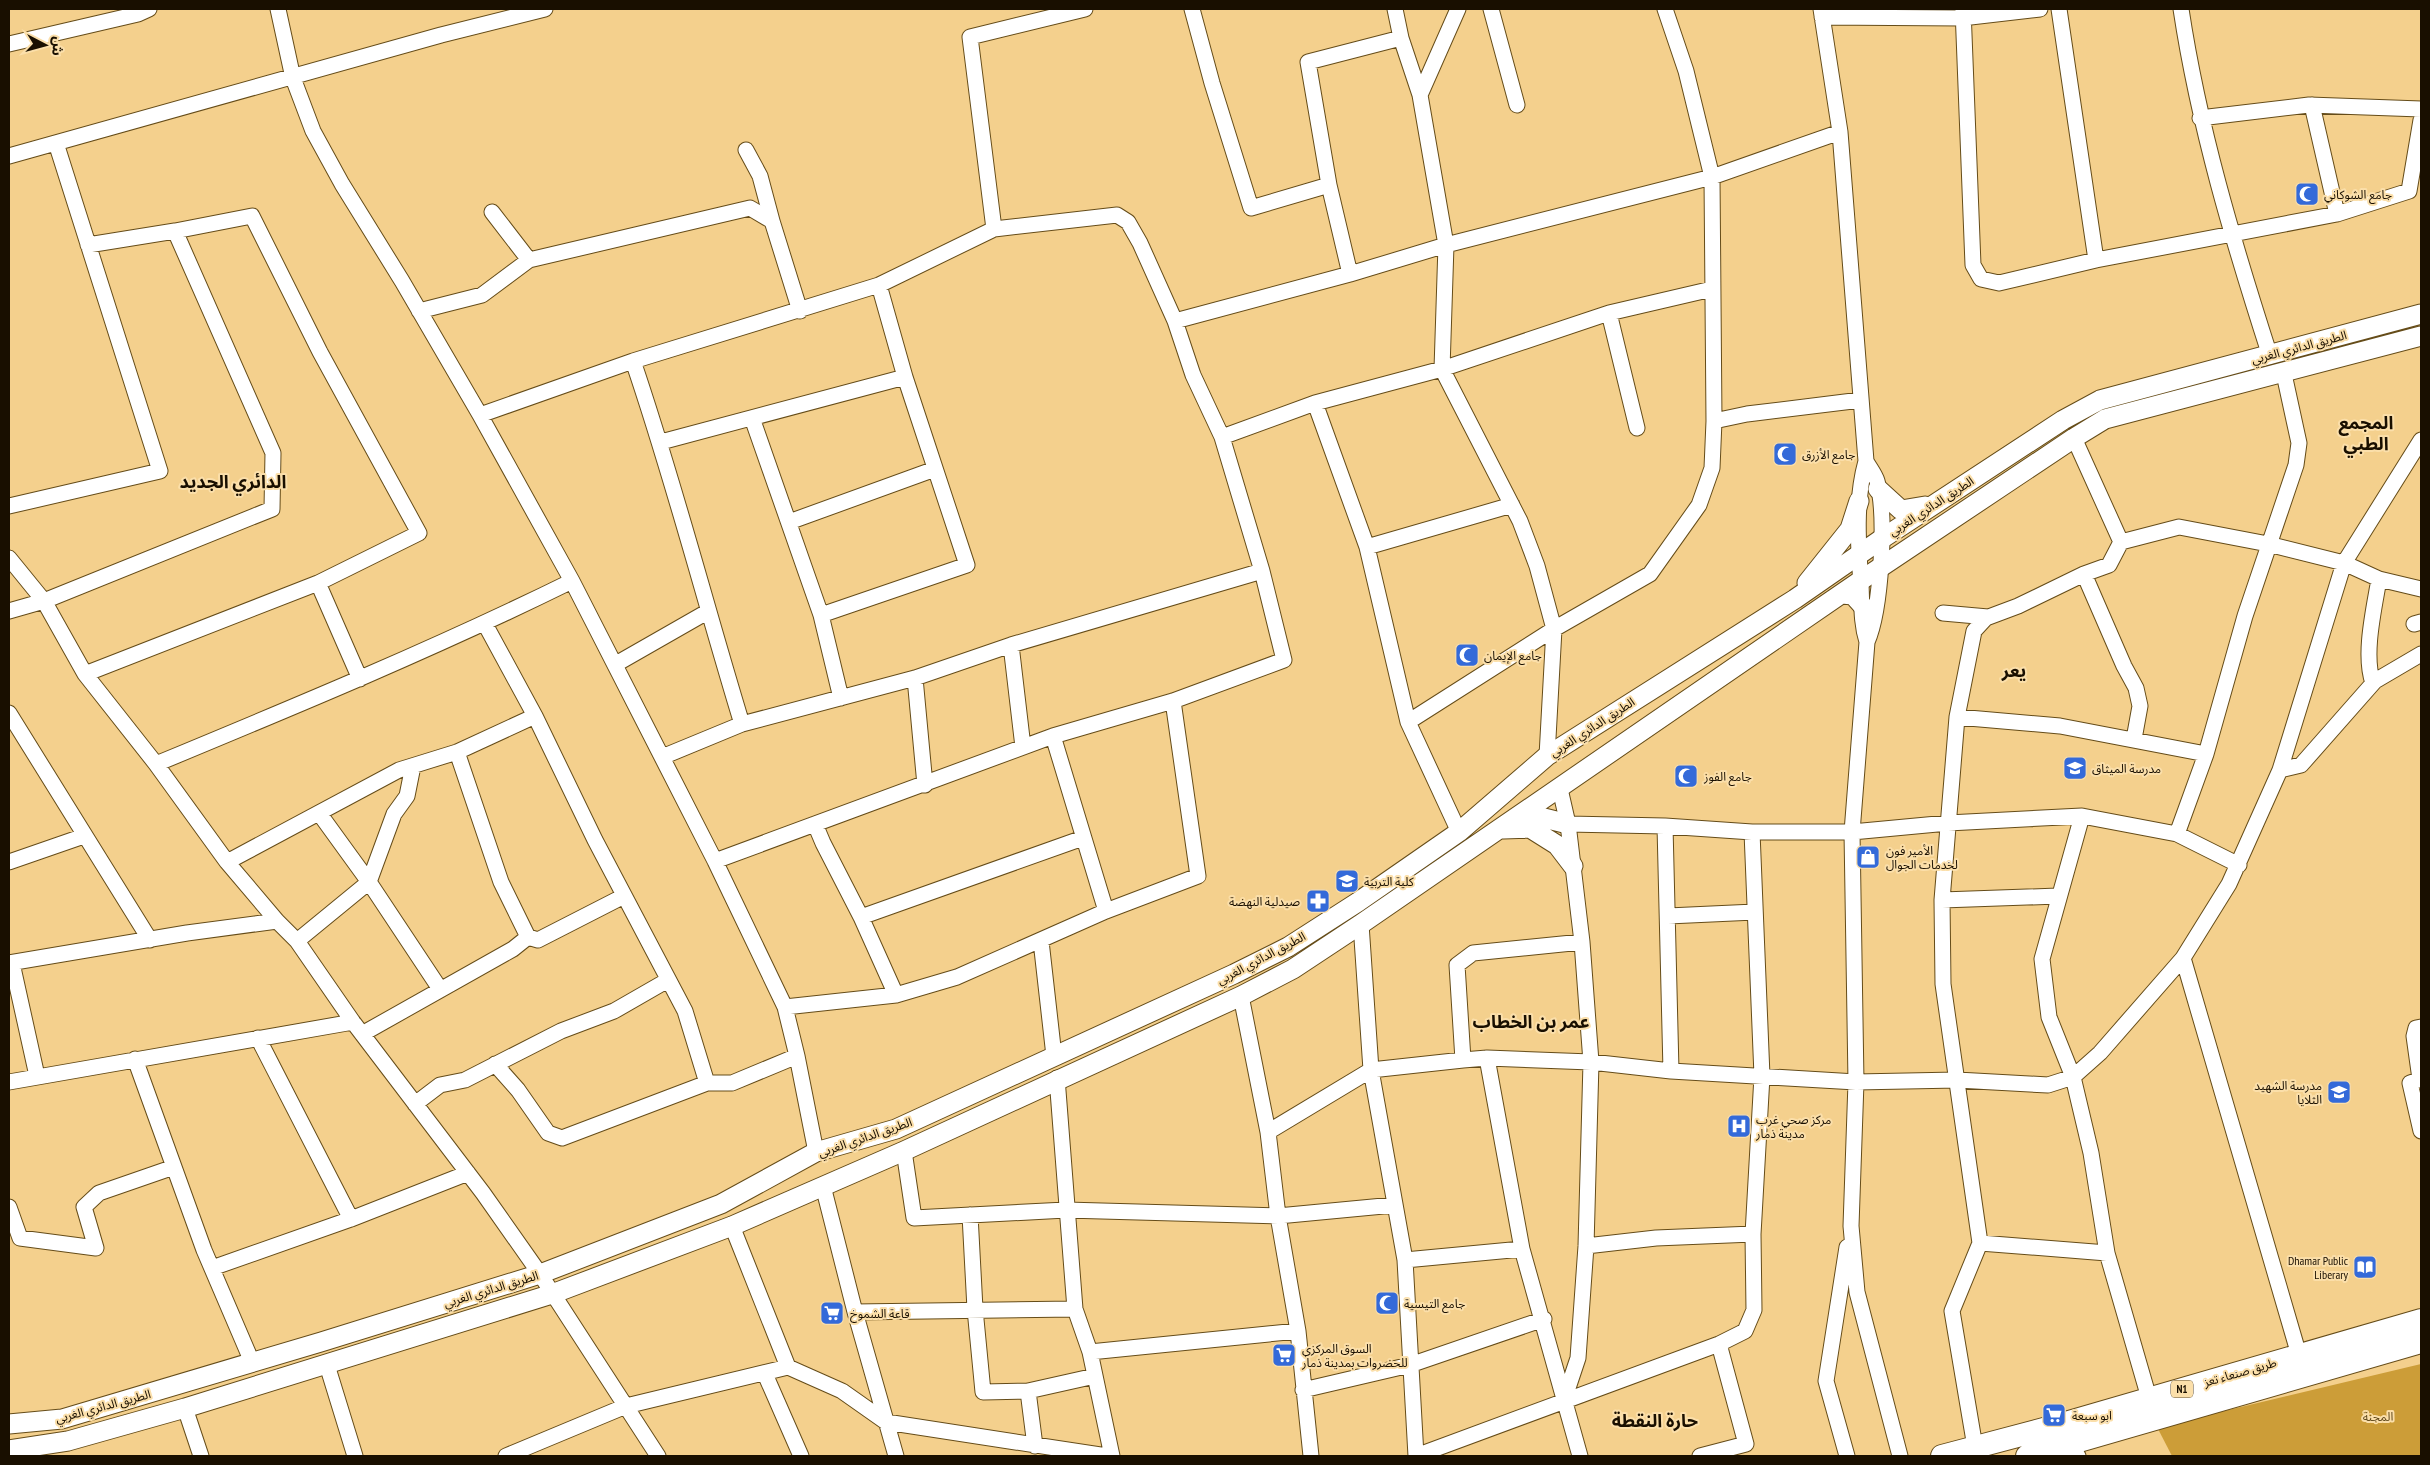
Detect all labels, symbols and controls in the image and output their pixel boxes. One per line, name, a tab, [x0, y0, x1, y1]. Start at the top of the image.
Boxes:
north arrow	[20, 20, 70, 70]
text: ش	[48, 36, 68, 57]
mosque icon: جامع الشوكاني	[2294, 181, 2320, 207]
place label: جامع الشوكاني	[2324, 187, 2392, 204]
street label: الطريق الدائري الغربي	[2250, 327, 2349, 370]
district label: المجمع الطبي	[2339, 411, 2393, 458]
mosque icon: جامع الأزرق	[1772, 441, 1798, 467]
place label: جامع الأزرق	[1802, 447, 1855, 464]
district label: الدائري الجديد	[180, 470, 286, 496]
street label: الطريق الدائري الغربي	[1886, 473, 1978, 541]
mosque icon: جامع الإيمان	[1454, 642, 1480, 668]
place label: جامع الإيمان	[1484, 648, 1542, 665]
district label: يعر	[2001, 659, 2026, 682]
street label: الطريق الدائري الغربي	[1547, 694, 1639, 762]
school or university icon: مدرسة الميثاق	[2062, 755, 2088, 781]
place label: مدرسة الميثاق	[2092, 761, 2161, 776]
mosque icon: جامع الفوز	[1673, 763, 1699, 789]
place label: جامع الفوز	[1703, 769, 1752, 786]
place label: الأمير فون لخدمات الجوال	[1886, 843, 1958, 872]
shop icon: الأمير فون لخدمات الجوال	[1855, 844, 1881, 870]
school or university icon: كلية التربية	[1334, 868, 1360, 894]
place label: كلية التربية	[1364, 874, 1415, 889]
pharmacy icon: صيدلية النهضة	[1305, 888, 1331, 914]
place label: صيدلية النهضة	[1229, 894, 1300, 909]
street label: الطريق الدائري الغربي	[1214, 928, 1309, 990]
district label: عمر بن الخطاب	[1473, 1010, 1589, 1033]
place label: مدرسة الشهيد الثلايا	[2254, 1078, 2322, 1107]
school or university icon: مدرسة الشهيد الثلايا	[2326, 1079, 2352, 1105]
place label: مركز صحي غرب مدينة ذمار	[1755, 1112, 1831, 1141]
hospital icon: مركز صحي غرب مدينة ذمار	[1726, 1113, 1752, 1139]
street label: الطريق الدائري الغربي	[816, 1114, 915, 1163]
place label: Dhamar Public Liberary	[2288, 1253, 2349, 1282]
library icon: Dhamar Public Liberary	[2352, 1254, 2378, 1280]
street label: الطريق الدائري الغربي	[442, 1267, 541, 1313]
mosque icon: جامع التيسية	[1374, 1290, 1400, 1316]
place label: جامع التيسية	[1404, 1296, 1465, 1313]
supermarket icon: قاعة الشموخ	[819, 1300, 845, 1326]
place label: قاعة الشموخ	[850, 1306, 910, 1323]
place label: السوق المركزي للحضروات بمدينة ذمار	[1301, 1341, 1408, 1370]
supermarket icon: السوق المركزي للحضروات بمدينة ذمار	[1271, 1342, 1297, 1368]
street label: طريق صنعاء تعز	[2201, 1354, 2278, 1391]
road number: N1	[2171, 1380, 2193, 1398]
street label: الطريق الدائري الغربي	[54, 1386, 153, 1429]
supermarket icon: ابو سبعة	[2041, 1402, 2067, 1428]
place label: ابو سبعة	[2072, 1408, 2112, 1423]
district label: حارة النقطة	[1612, 1409, 1698, 1432]
park label: المجنة	[2363, 1409, 2393, 1424]

